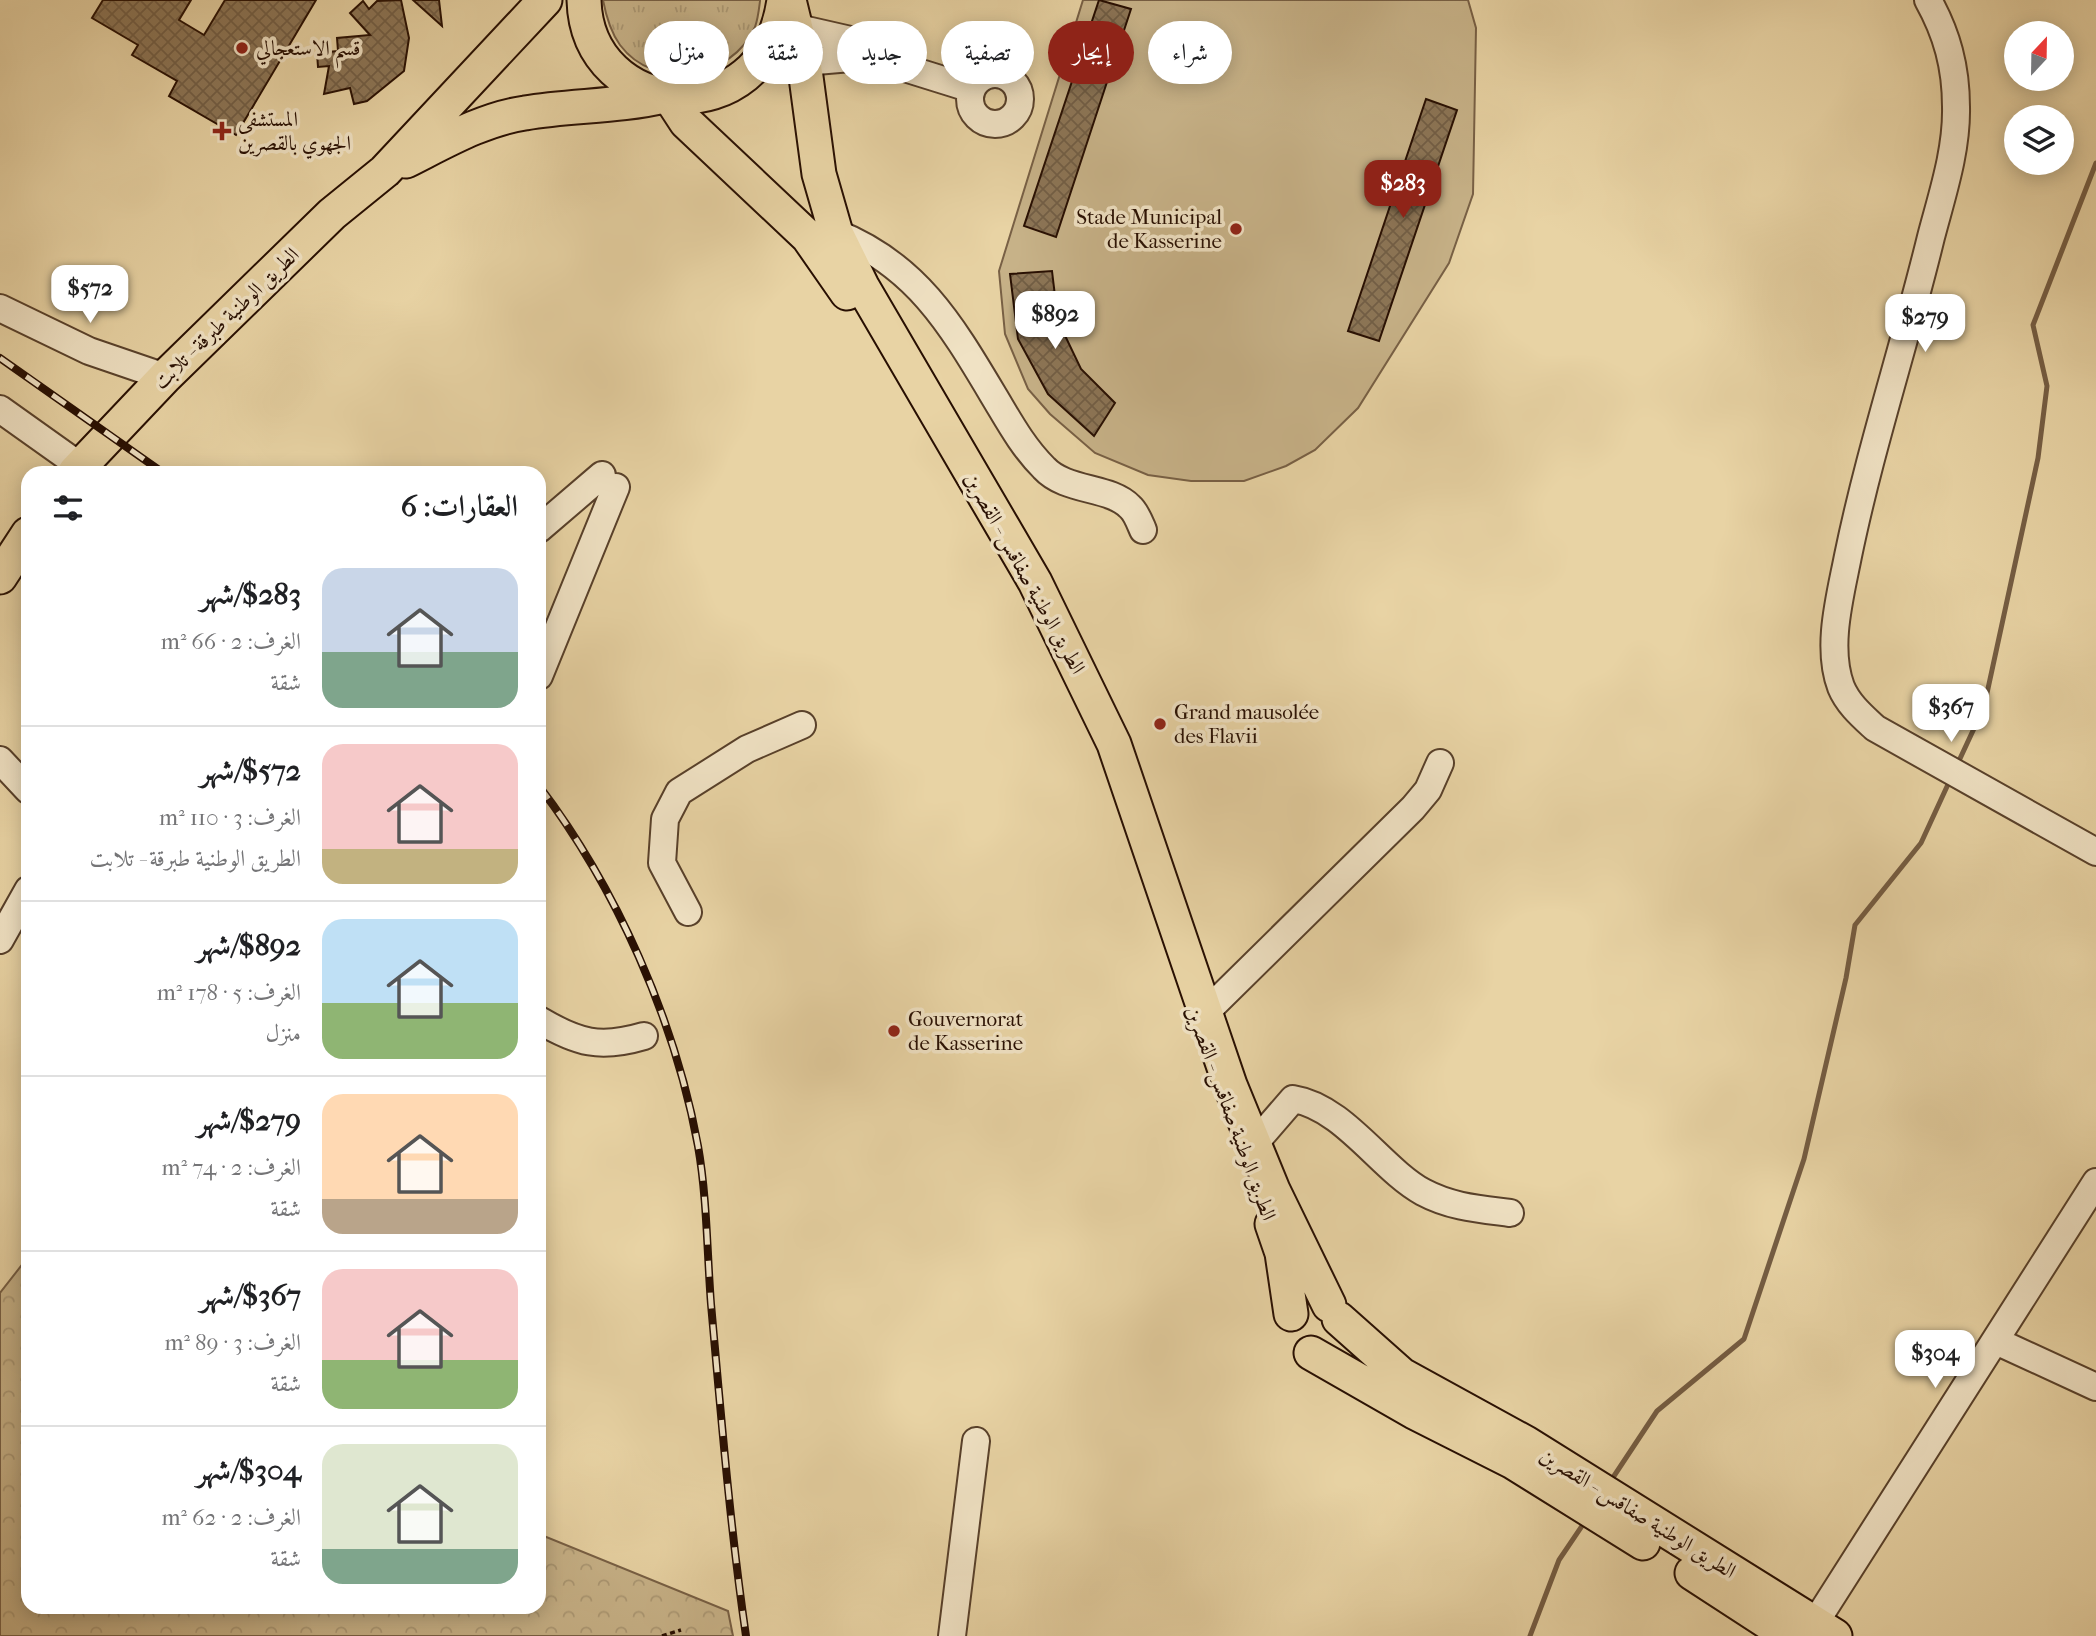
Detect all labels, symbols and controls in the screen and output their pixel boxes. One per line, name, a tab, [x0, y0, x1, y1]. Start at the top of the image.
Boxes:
chip: منزل	[644, 21, 729, 84]
chip: شقة	[743, 21, 823, 84]
chip: جديد	[837, 21, 927, 84]
chip: تصفية	[941, 21, 1034, 84]
chip: إيجار	[1048, 21, 1134, 84]
chip: شراء	[1148, 21, 1232, 84]
north arrow	[2004, 21, 2074, 91]
map controls	[2004, 21, 2074, 175]
place label: قسم الاستعجالي	[256, 36, 360, 69]
marker: قسم الاستعجالي	[234, 40, 250, 56]
button: layers	[2004, 105, 2074, 175]
place label: المستشفى الجهوي بالقصرين	[238, 107, 351, 159]
marker: المستشفى الجهوي بالقصرين	[212, 121, 232, 141]
pin: $283	[1362, 160, 1444, 220]
text: $283	[1380, 169, 1426, 196]
place label: Stade Municipal de Kasserine	[1076, 205, 1222, 253]
marker: Stade Municipal de Kasserine	[1228, 221, 1244, 237]
street label: الطريق الوطنية طبرقة - تلابت	[148, 242, 304, 394]
pin: $572	[49, 266, 131, 325]
text: $572	[67, 274, 113, 301]
pin: $892	[1014, 292, 1096, 351]
pin: $279	[1884, 294, 1966, 354]
text: $892	[1031, 300, 1079, 327]
text: $279	[1901, 303, 1949, 330]
street label: الطريق الوطنية صفاقس - القصرين	[958, 468, 1090, 679]
icon: filters	[49, 489, 87, 527]
text: العقارات: 6	[401, 489, 518, 524]
text: $283/شهر	[200, 577, 301, 612]
icon: home	[378, 596, 462, 680]
text: الغرف: 2 · 66 m²	[161, 628, 301, 655]
text: شقة	[271, 669, 301, 696]
pin: $367	[1910, 684, 1992, 744]
text: $367	[1928, 693, 1974, 720]
place label: Grand mausolée des Flavii	[1174, 700, 1319, 748]
marker: Grand mausolée des Flavii	[1152, 716, 1168, 732]
text: $572/شهر	[200, 753, 301, 788]
icon: home	[378, 772, 462, 856]
text: الغرف: 3 · 110 m²	[159, 804, 301, 831]
text: الطريق الوطنية طبرقة - تلابت	[90, 845, 301, 872]
text: $892/شهر	[197, 928, 301, 963]
icon: home	[378, 947, 462, 1031]
text: الغرف: 5 · 178 m²	[157, 979, 301, 1006]
street label: الطريق الوطنية صفاقس - القصرين	[1179, 1002, 1281, 1224]
place label: Gouvernorat de Kasserine	[908, 1007, 1024, 1055]
text: منزل	[266, 1020, 301, 1047]
marker: Gouvernorat de Kasserine	[886, 1023, 902, 1039]
text: $279/شهر	[197, 1103, 301, 1138]
icon: home	[378, 1122, 462, 1206]
text: الغرف: 2 · 74 m²	[162, 1154, 301, 1181]
text: شقة	[271, 1195, 301, 1222]
text: $367/شهر	[200, 1278, 301, 1313]
icon: home	[378, 1297, 462, 1381]
text: الغرف: 3 · 89 m²	[164, 1329, 301, 1356]
pin: $304	[1894, 1330, 1976, 1390]
text: $304	[1911, 1339, 1959, 1366]
text: شقة	[271, 1370, 301, 1397]
street label: الطريق الوطنية صفاقس - القصرين	[1534, 1443, 1740, 1585]
text: $304/شهر	[197, 1453, 301, 1488]
icon: home	[378, 1472, 462, 1556]
text: الغرف: 2 · 62 m²	[161, 1504, 301, 1531]
text: شقة	[271, 1545, 301, 1572]

